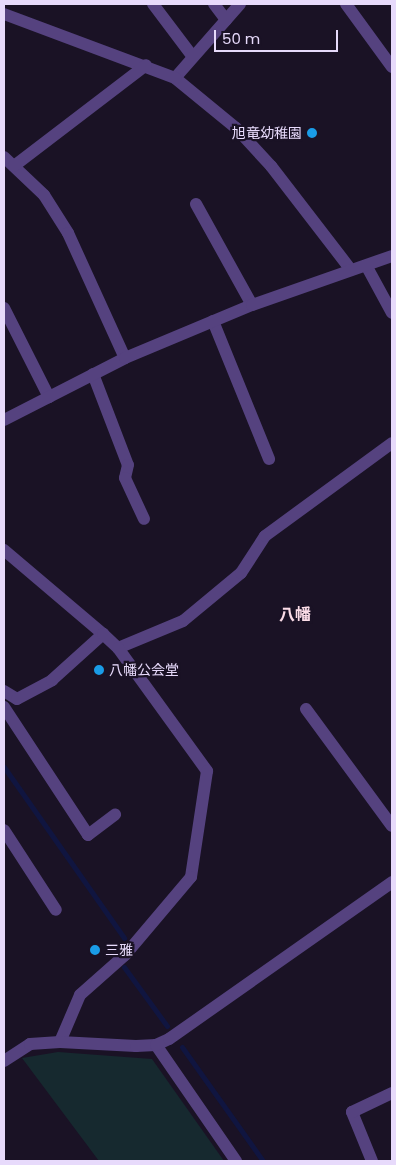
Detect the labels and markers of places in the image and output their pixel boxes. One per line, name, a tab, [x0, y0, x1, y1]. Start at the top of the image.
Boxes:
place label: 旭竜幼稚園	[232, 125, 302, 141]
marker: 旭竜幼稚園	[306, 127, 318, 139]
place label: 八幡公会堂	[109, 662, 179, 678]
marker: 八幡公会堂	[93, 664, 105, 676]
place label: 三雅	[105, 942, 133, 958]
marker: 三雅	[89, 944, 101, 956]

